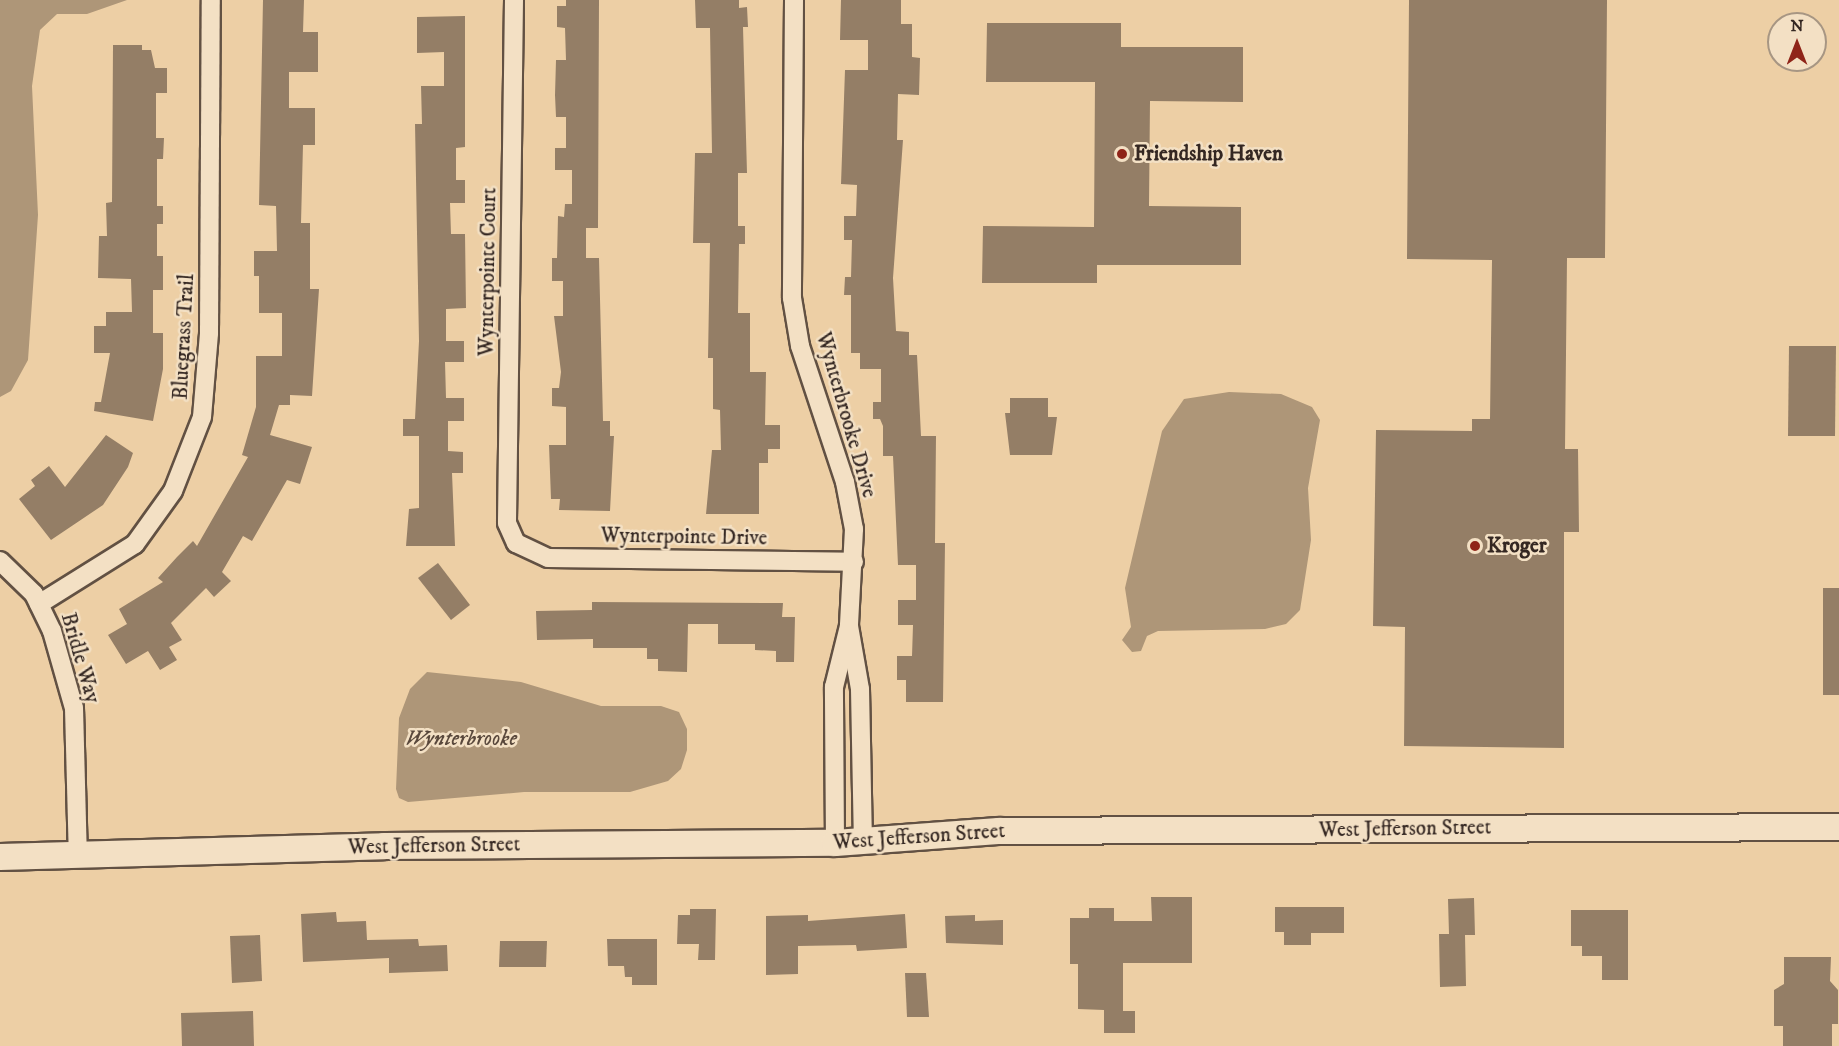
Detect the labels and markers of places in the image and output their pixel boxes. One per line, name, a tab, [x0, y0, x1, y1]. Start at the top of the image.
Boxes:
place label: Friendship Haven	[1134, 141, 1283, 167]
marker: Friendship Haven	[1115, 147, 1129, 161]
place label: Kroger	[1487, 533, 1547, 559]
marker: Kroger	[1468, 539, 1482, 553]

